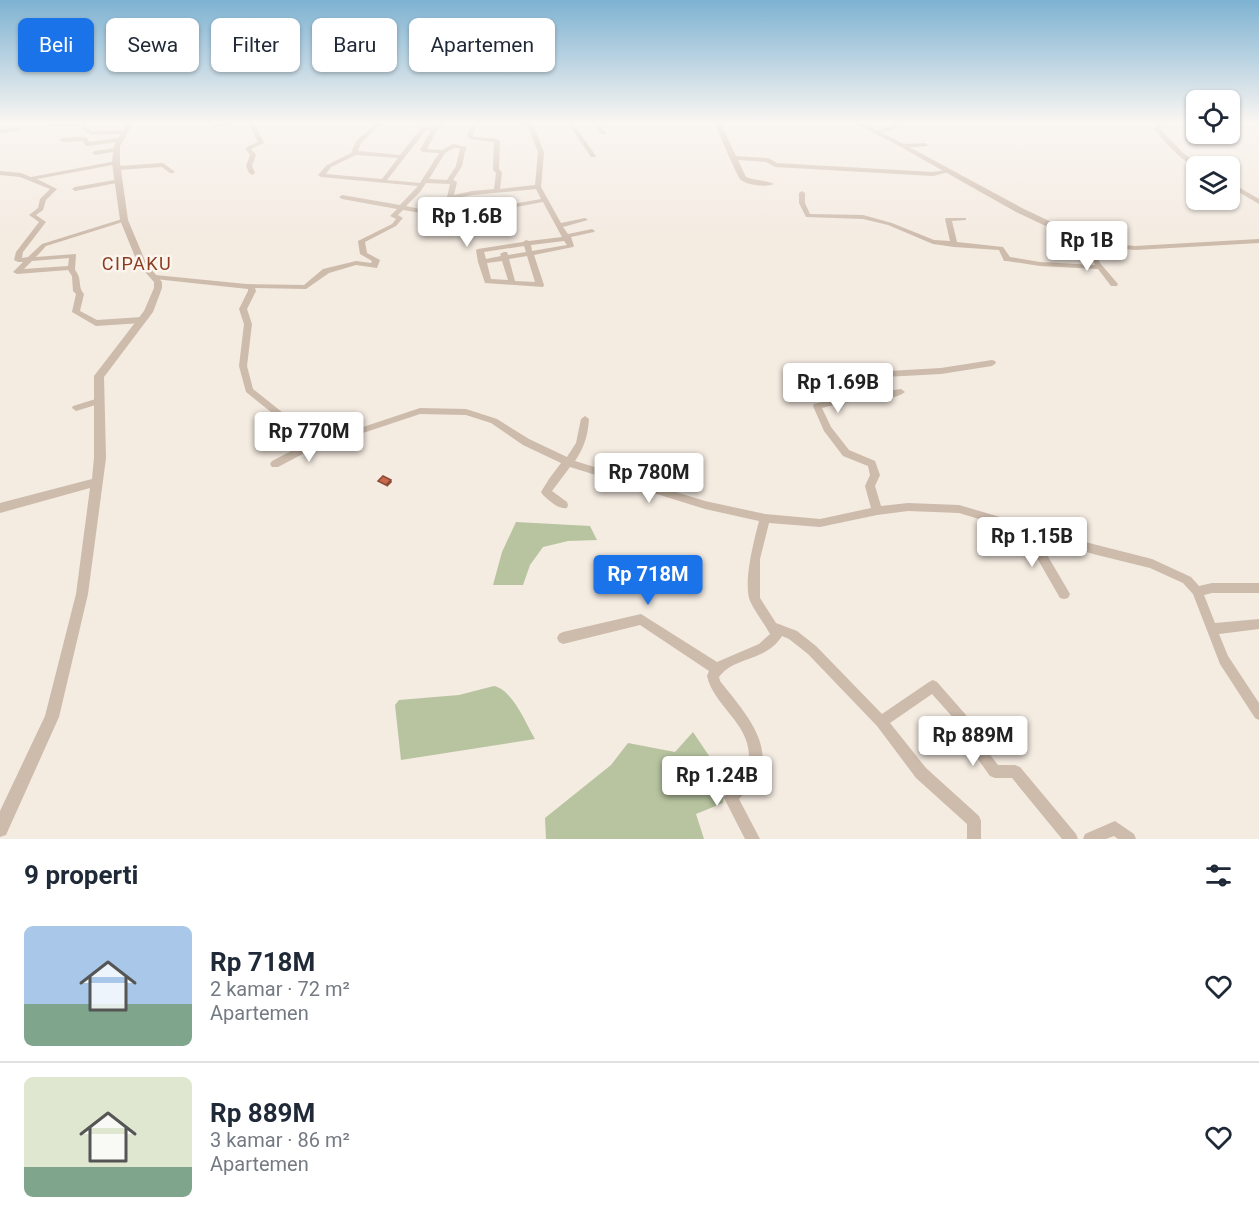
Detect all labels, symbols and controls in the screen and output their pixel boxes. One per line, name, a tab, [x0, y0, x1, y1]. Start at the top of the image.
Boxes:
chip: Beli	[18, 18, 94, 72]
chip: Sewa	[106, 18, 199, 72]
chip: Filter	[211, 18, 300, 72]
chip: Baru	[312, 18, 397, 72]
chip: Apartemen	[409, 18, 555, 72]
map controls	[1186, 90, 1240, 210]
button: locate	[1186, 90, 1240, 144]
button: layers	[1186, 156, 1240, 210]
pin: Rp 1.6B	[412, 197, 522, 248]
text: Rp 1.6B	[432, 204, 502, 228]
pin: Rp 1B	[1045, 221, 1129, 272]
text: Rp 1B	[1060, 228, 1114, 252]
district label: CIPAKU	[102, 253, 172, 274]
pin: Rp 1.69B	[776, 363, 900, 414]
text: Rp 1.69B	[797, 370, 879, 394]
pin: Rp 770M	[254, 412, 364, 463]
text: Rp 770M	[269, 419, 349, 443]
pin: Rp 780M	[594, 453, 704, 504]
text: Rp 780M	[609, 460, 689, 484]
pin: Rp 1.15B	[970, 517, 1094, 568]
text: Rp 1.15B	[991, 524, 1073, 548]
pin: Rp 718M	[593, 555, 703, 606]
text: Rp 718M	[608, 562, 688, 586]
pin: Rp 889M	[918, 716, 1028, 767]
text: Rp 889M	[933, 723, 1013, 747]
pin: Rp 1.24B	[655, 756, 779, 807]
text: Rp 1.24B	[676, 763, 758, 787]
icon: filters	[1202, 859, 1235, 892]
text: 9 properti	[24, 860, 138, 890]
text: Rp 718M	[210, 947, 315, 977]
icon: home	[72, 950, 144, 1022]
icon: heart	[1202, 970, 1235, 1003]
text: 2 kamar · 72 m²	[210, 977, 350, 1001]
text: Apartemen	[210, 1001, 309, 1025]
text: Rp 889M	[210, 1098, 315, 1128]
icon: home	[72, 1101, 144, 1173]
icon: heart	[1202, 1121, 1235, 1154]
text: 3 kamar · 86 m²	[210, 1128, 350, 1152]
text: Apartemen	[210, 1152, 309, 1176]

